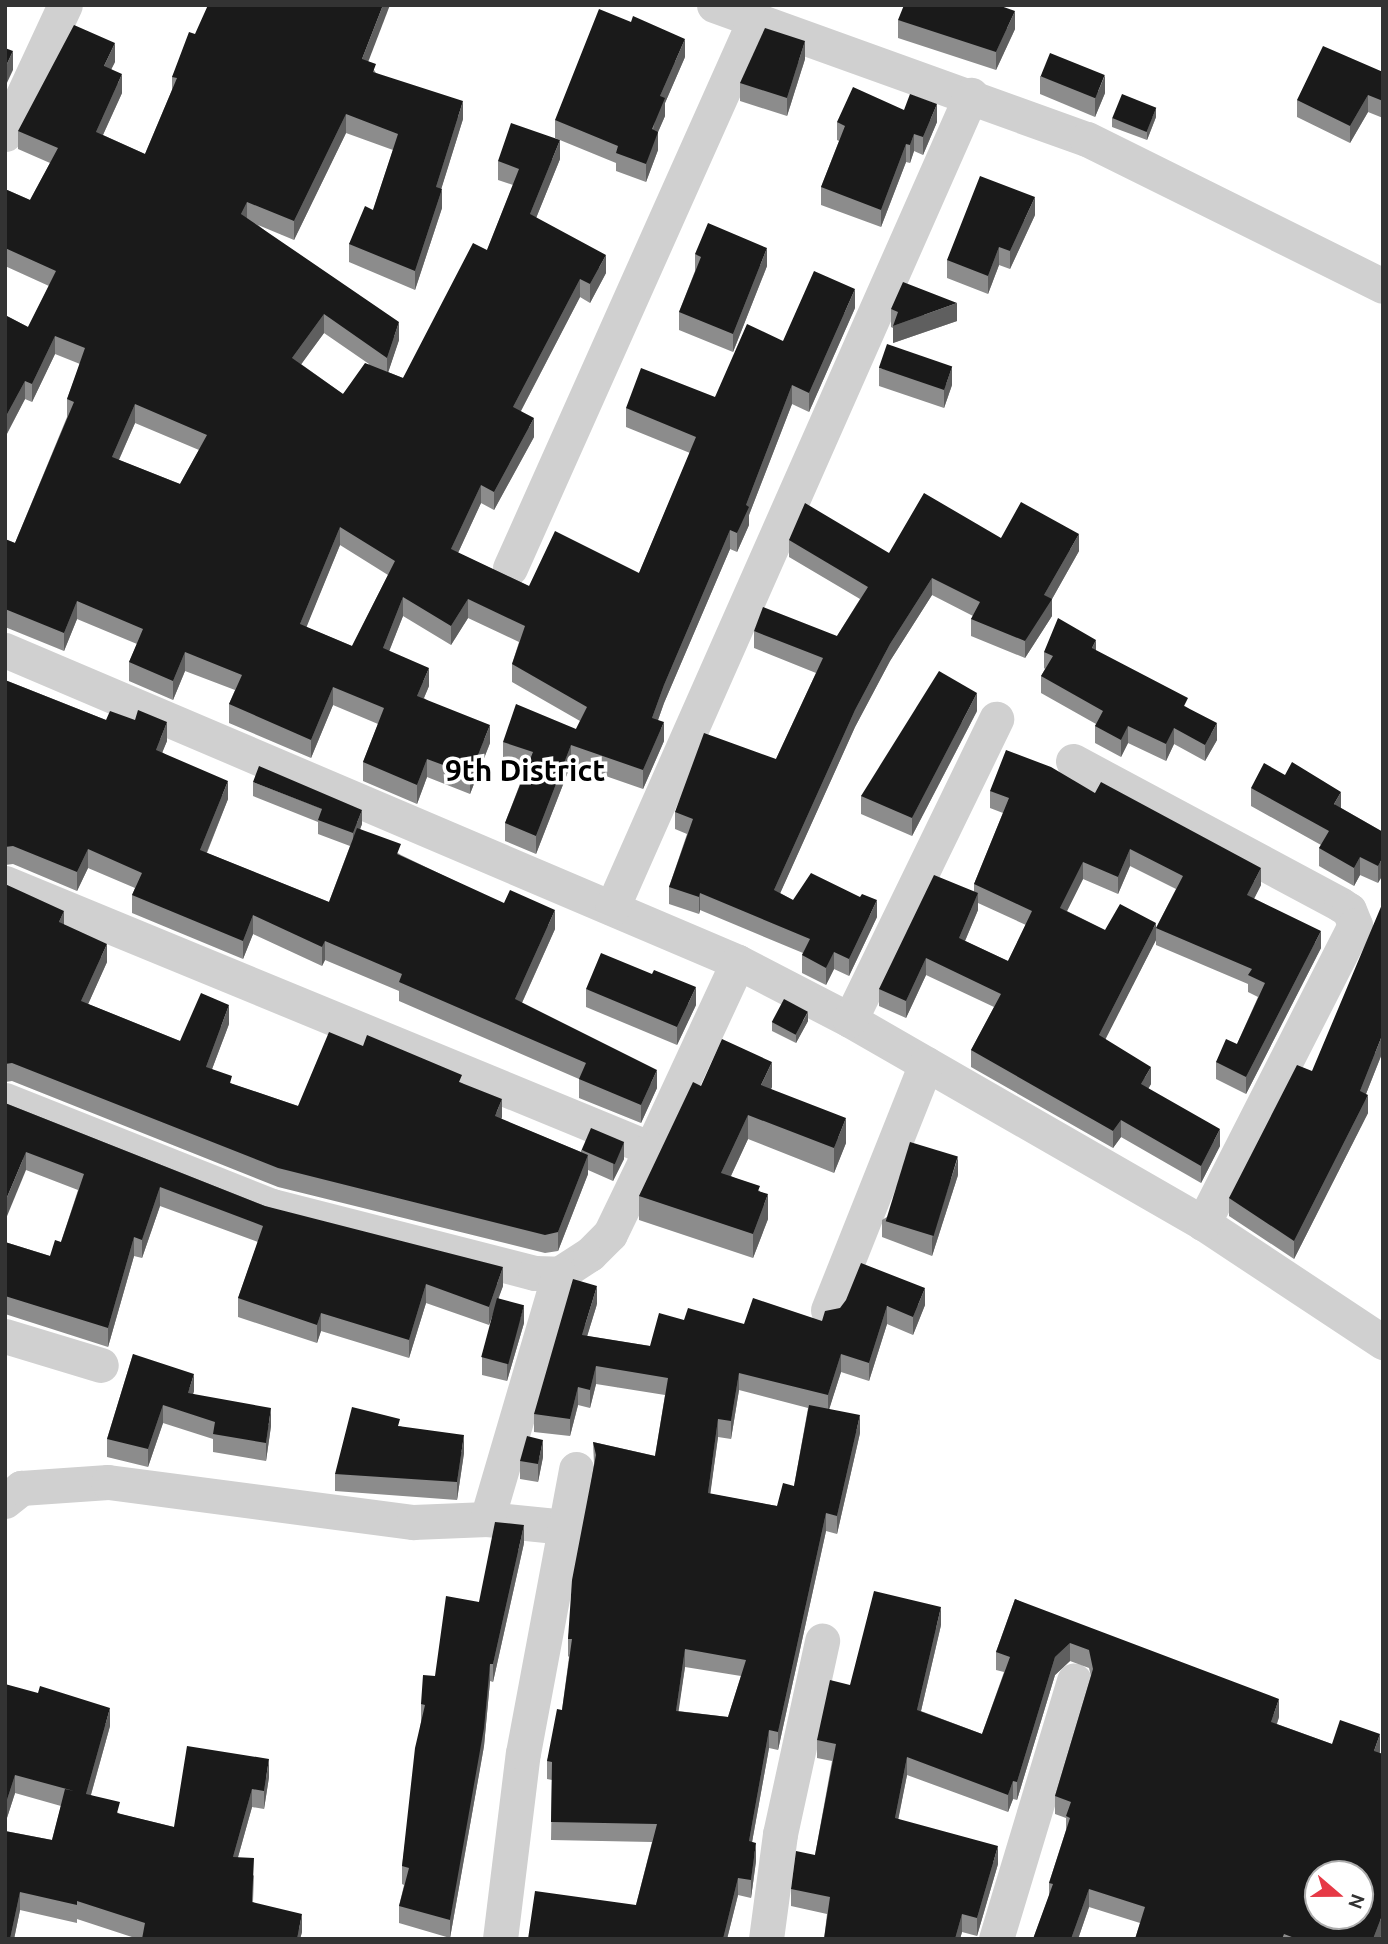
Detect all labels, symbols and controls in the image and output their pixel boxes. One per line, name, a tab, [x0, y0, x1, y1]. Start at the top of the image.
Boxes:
district label: 9th District	[445, 752, 605, 788]
north arrow	[1304, 1860, 1374, 1930]
text: N	[1344, 1891, 1370, 1912]

